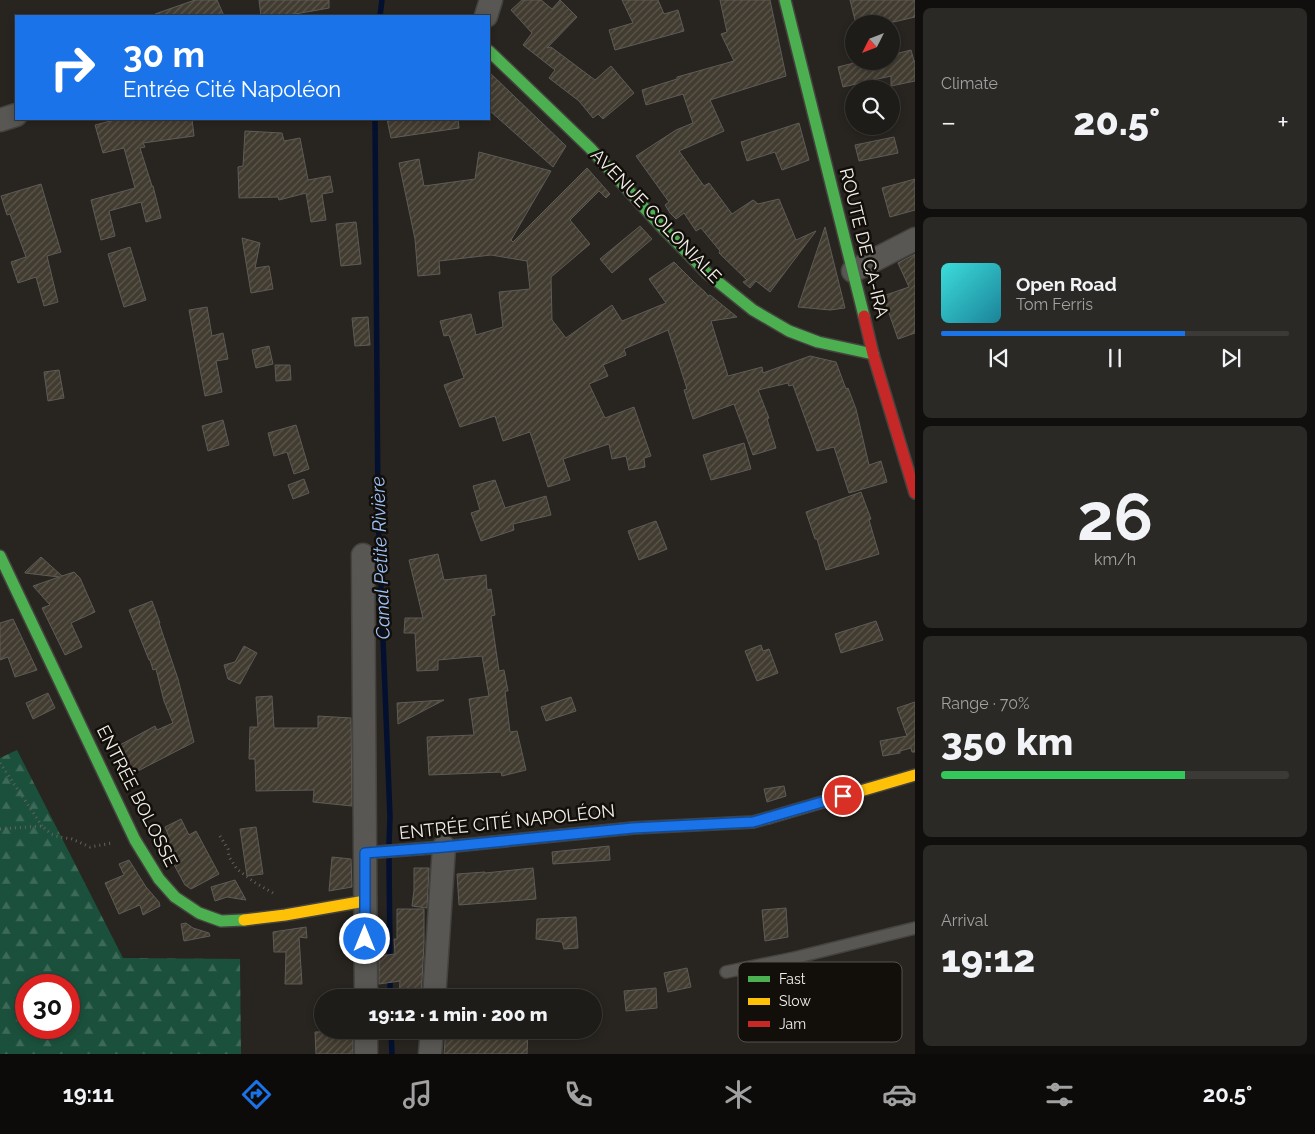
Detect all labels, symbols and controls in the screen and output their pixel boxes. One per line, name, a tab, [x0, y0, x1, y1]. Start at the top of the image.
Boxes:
north arrow	[845, 15, 900, 70]
map controls	[845, 15, 900, 135]
text: 30 m	[123, 34, 205, 75]
icon: right	[40, 35, 105, 100]
text: Climate	[941, 74, 998, 93]
text: Entrée Cité Napoléon	[123, 76, 341, 102]
button: search	[845, 80, 900, 135]
text: 20.5°	[1073, 99, 1160, 144]
text: −	[941, 106, 956, 139]
text: +	[1277, 106, 1289, 139]
street label: AVENUE COLONIALE	[587, 144, 726, 287]
street label: ROUTE DE CA-IRA	[836, 166, 893, 320]
text: Open Road	[1016, 273, 1117, 295]
text: Tom Ferris	[1016, 295, 1093, 314]
icon: previous	[985, 344, 1013, 372]
icon: pause	[1101, 344, 1129, 372]
icon: next	[1217, 344, 1245, 372]
water label: Canal Petite Rivière	[366, 476, 394, 640]
text: 26	[1077, 479, 1153, 555]
text: km/h	[1094, 550, 1136, 569]
text: Range · 70%	[941, 694, 1030, 713]
text: 350 km	[941, 719, 1073, 764]
street label: ENTRÉE BOLOSSE	[93, 721, 183, 870]
pin	[822, 775, 864, 817]
icon: arrive	[829, 782, 857, 810]
street label: ENTRÉE CITÉ NAPOLÉON	[398, 799, 616, 843]
text: Arrival	[941, 911, 988, 930]
position arrow	[338, 912, 390, 964]
text: 19:12	[941, 936, 1035, 981]
legend	[738, 962, 902, 1042]
text: Fast	[779, 971, 806, 987]
speed limit sign: 30	[15, 974, 80, 1039]
text: Slow	[779, 993, 811, 1009]
text: 19:12 · 1 min · 200 m	[368, 1003, 548, 1025]
text: Jam	[779, 1016, 806, 1032]
icon: directions	[239, 1077, 274, 1112]
icon: music	[400, 1077, 435, 1112]
icon: phone	[561, 1077, 596, 1112]
icon: climate	[721, 1077, 756, 1112]
icon: car	[882, 1077, 917, 1112]
icon: filters	[1042, 1077, 1077, 1112]
text: 19:11	[63, 1081, 114, 1107]
text: 20.5°	[1203, 1081, 1252, 1107]

